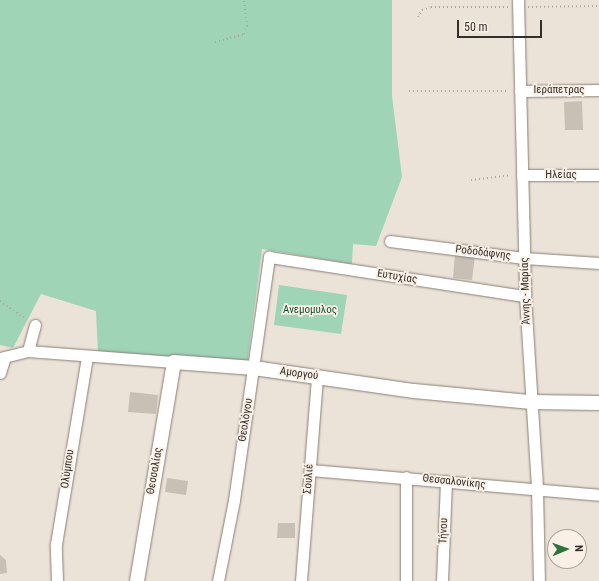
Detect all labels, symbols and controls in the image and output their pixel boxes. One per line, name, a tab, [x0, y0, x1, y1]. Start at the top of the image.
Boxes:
scale bar	[459, 12, 544, 38]
text: 50 m	[464, 20, 488, 34]
street label: Ιεράπετρας	[534, 83, 584, 97]
street label: Ηλείας	[545, 168, 577, 182]
street label: Ροδοδάφνης	[455, 243, 511, 263]
street label: Άννης - Μαρίας	[518, 257, 534, 325]
street label: Ευτυχίας	[376, 267, 418, 287]
park label: Ανεμομυλος	[283, 303, 337, 317]
street label: Αμοργού	[279, 365, 319, 383]
street label: Θεολόγου	[236, 397, 256, 443]
street label: Θεσσαλίας	[144, 446, 166, 496]
street label: Ολύμπου	[59, 449, 77, 489]
street label: Σουλιέ	[301, 463, 317, 495]
street label: Θεσσαλονίκης	[422, 472, 486, 492]
street label: Τήνου	[437, 518, 451, 544]
north arrow	[547, 529, 587, 569]
text: N	[572, 545, 585, 552]

